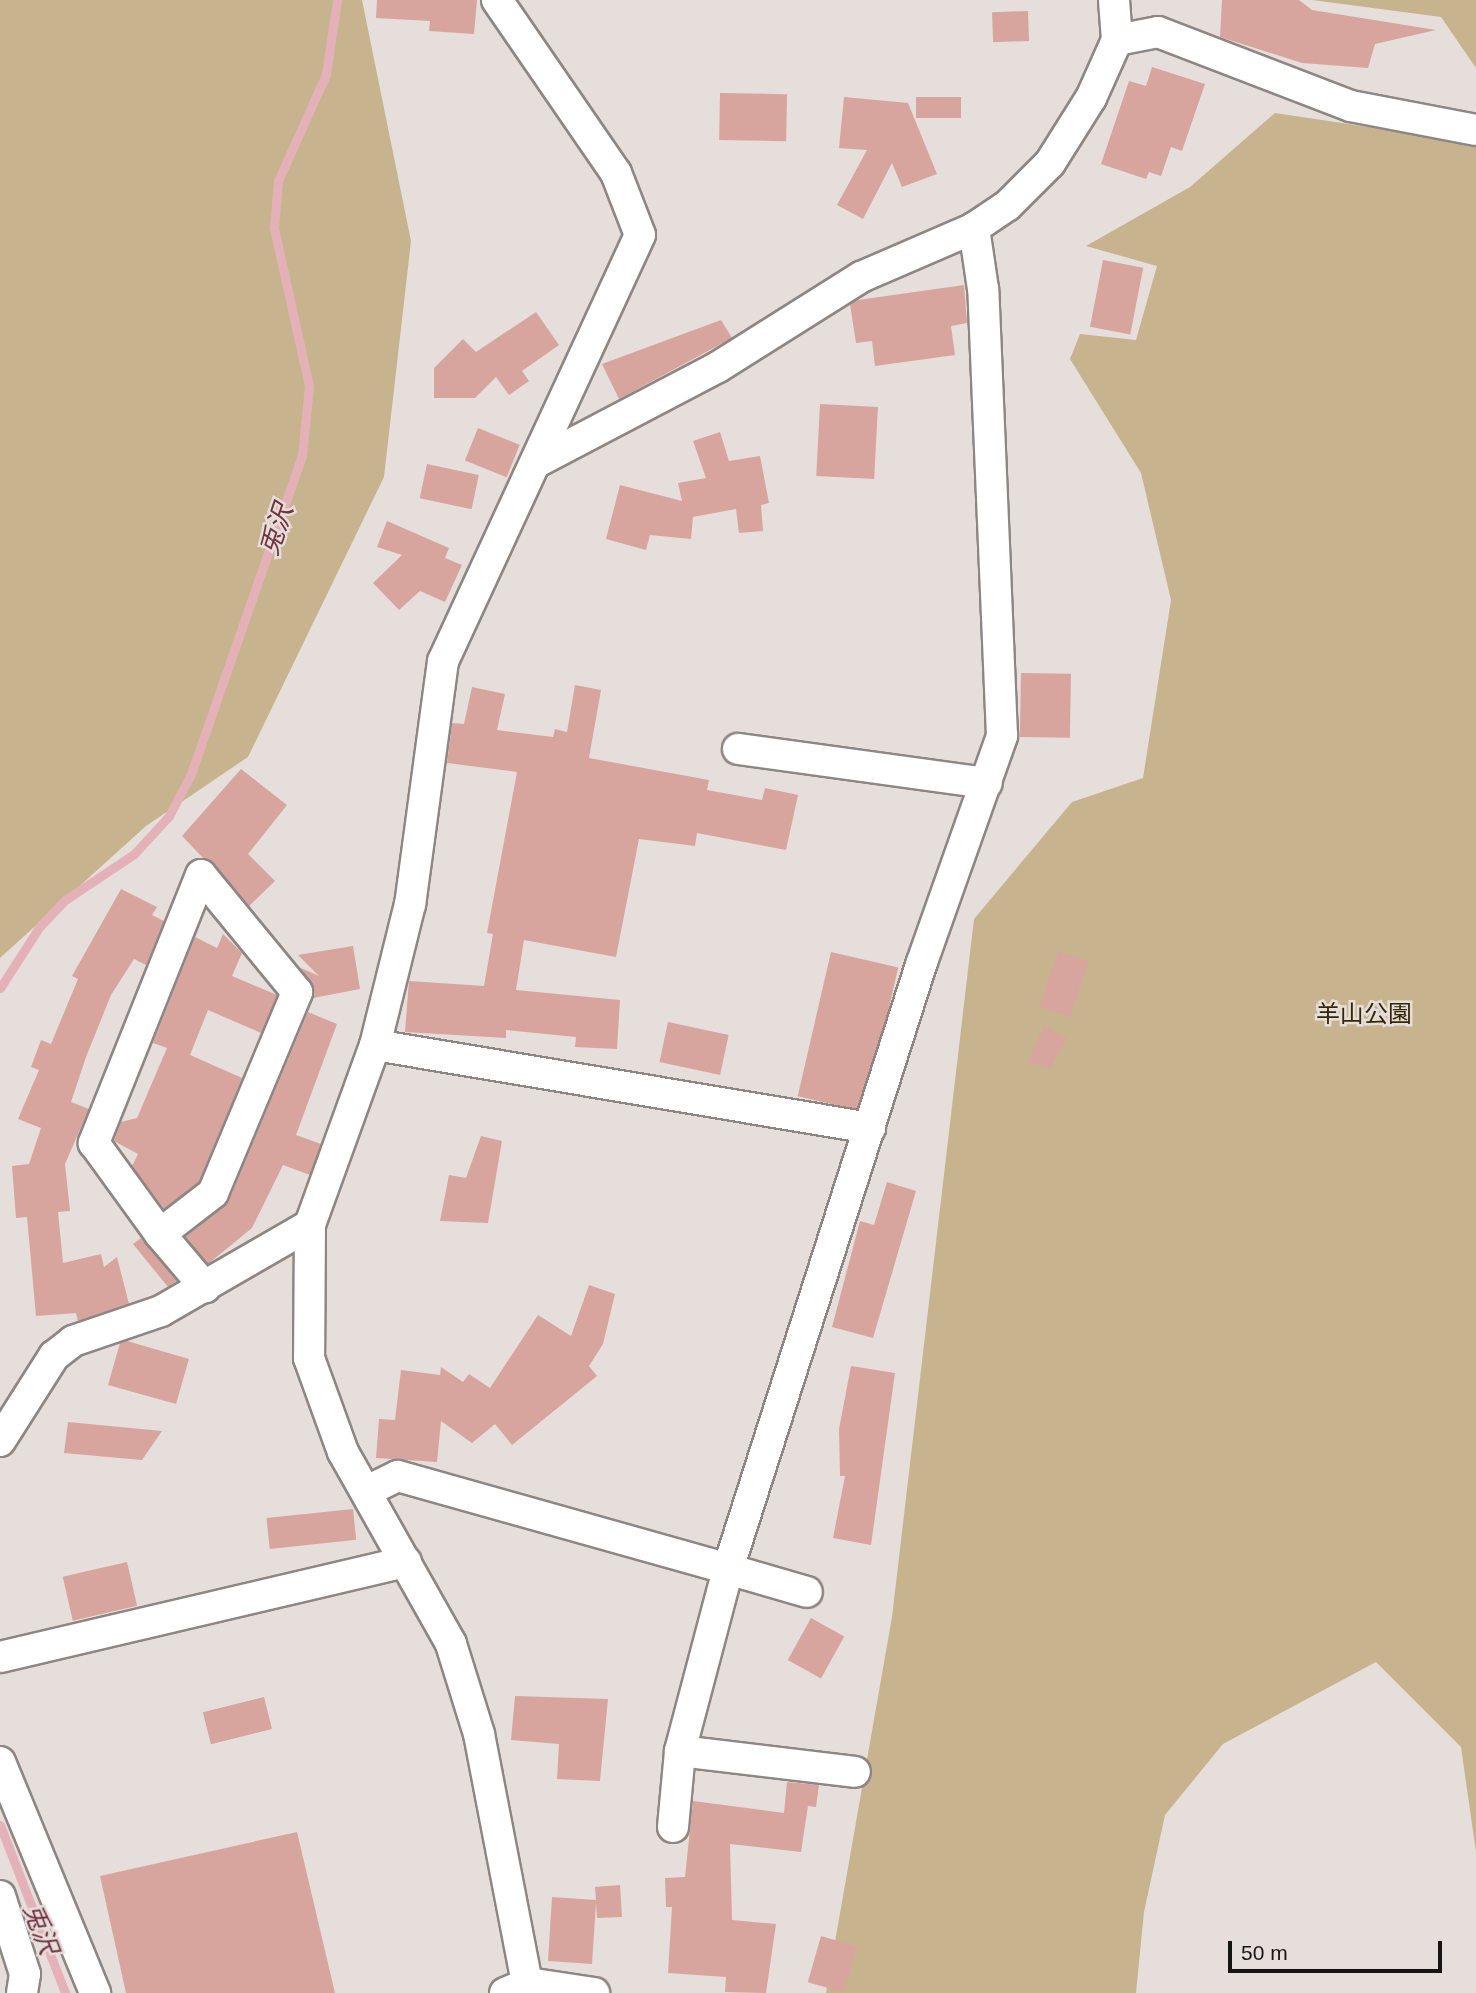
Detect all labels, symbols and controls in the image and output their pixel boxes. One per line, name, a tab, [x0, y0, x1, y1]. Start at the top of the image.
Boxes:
water label: 兎沢	[254, 500, 300, 560]
park label: 羊山公園	[1316, 1000, 1412, 1028]
water label: 兎沢	[16, 1899, 64, 1959]
scale bar	[1231, 1926, 1444, 1970]
text: 50 m	[1241, 1941, 1288, 1964]

